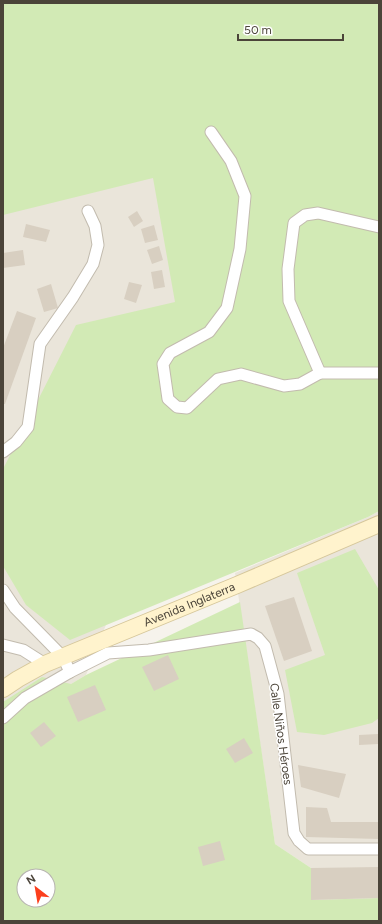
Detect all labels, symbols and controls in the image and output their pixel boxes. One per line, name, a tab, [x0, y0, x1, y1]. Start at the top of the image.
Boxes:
scale bar	[238, 16, 343, 42]
text: 50 m	[244, 23, 272, 37]
street label: Avenida Inglaterra	[142, 580, 237, 630]
street label: Calle Niños Héroes	[267, 682, 295, 786]
north arrow	[16, 868, 56, 908]
text: N	[24, 872, 38, 888]

